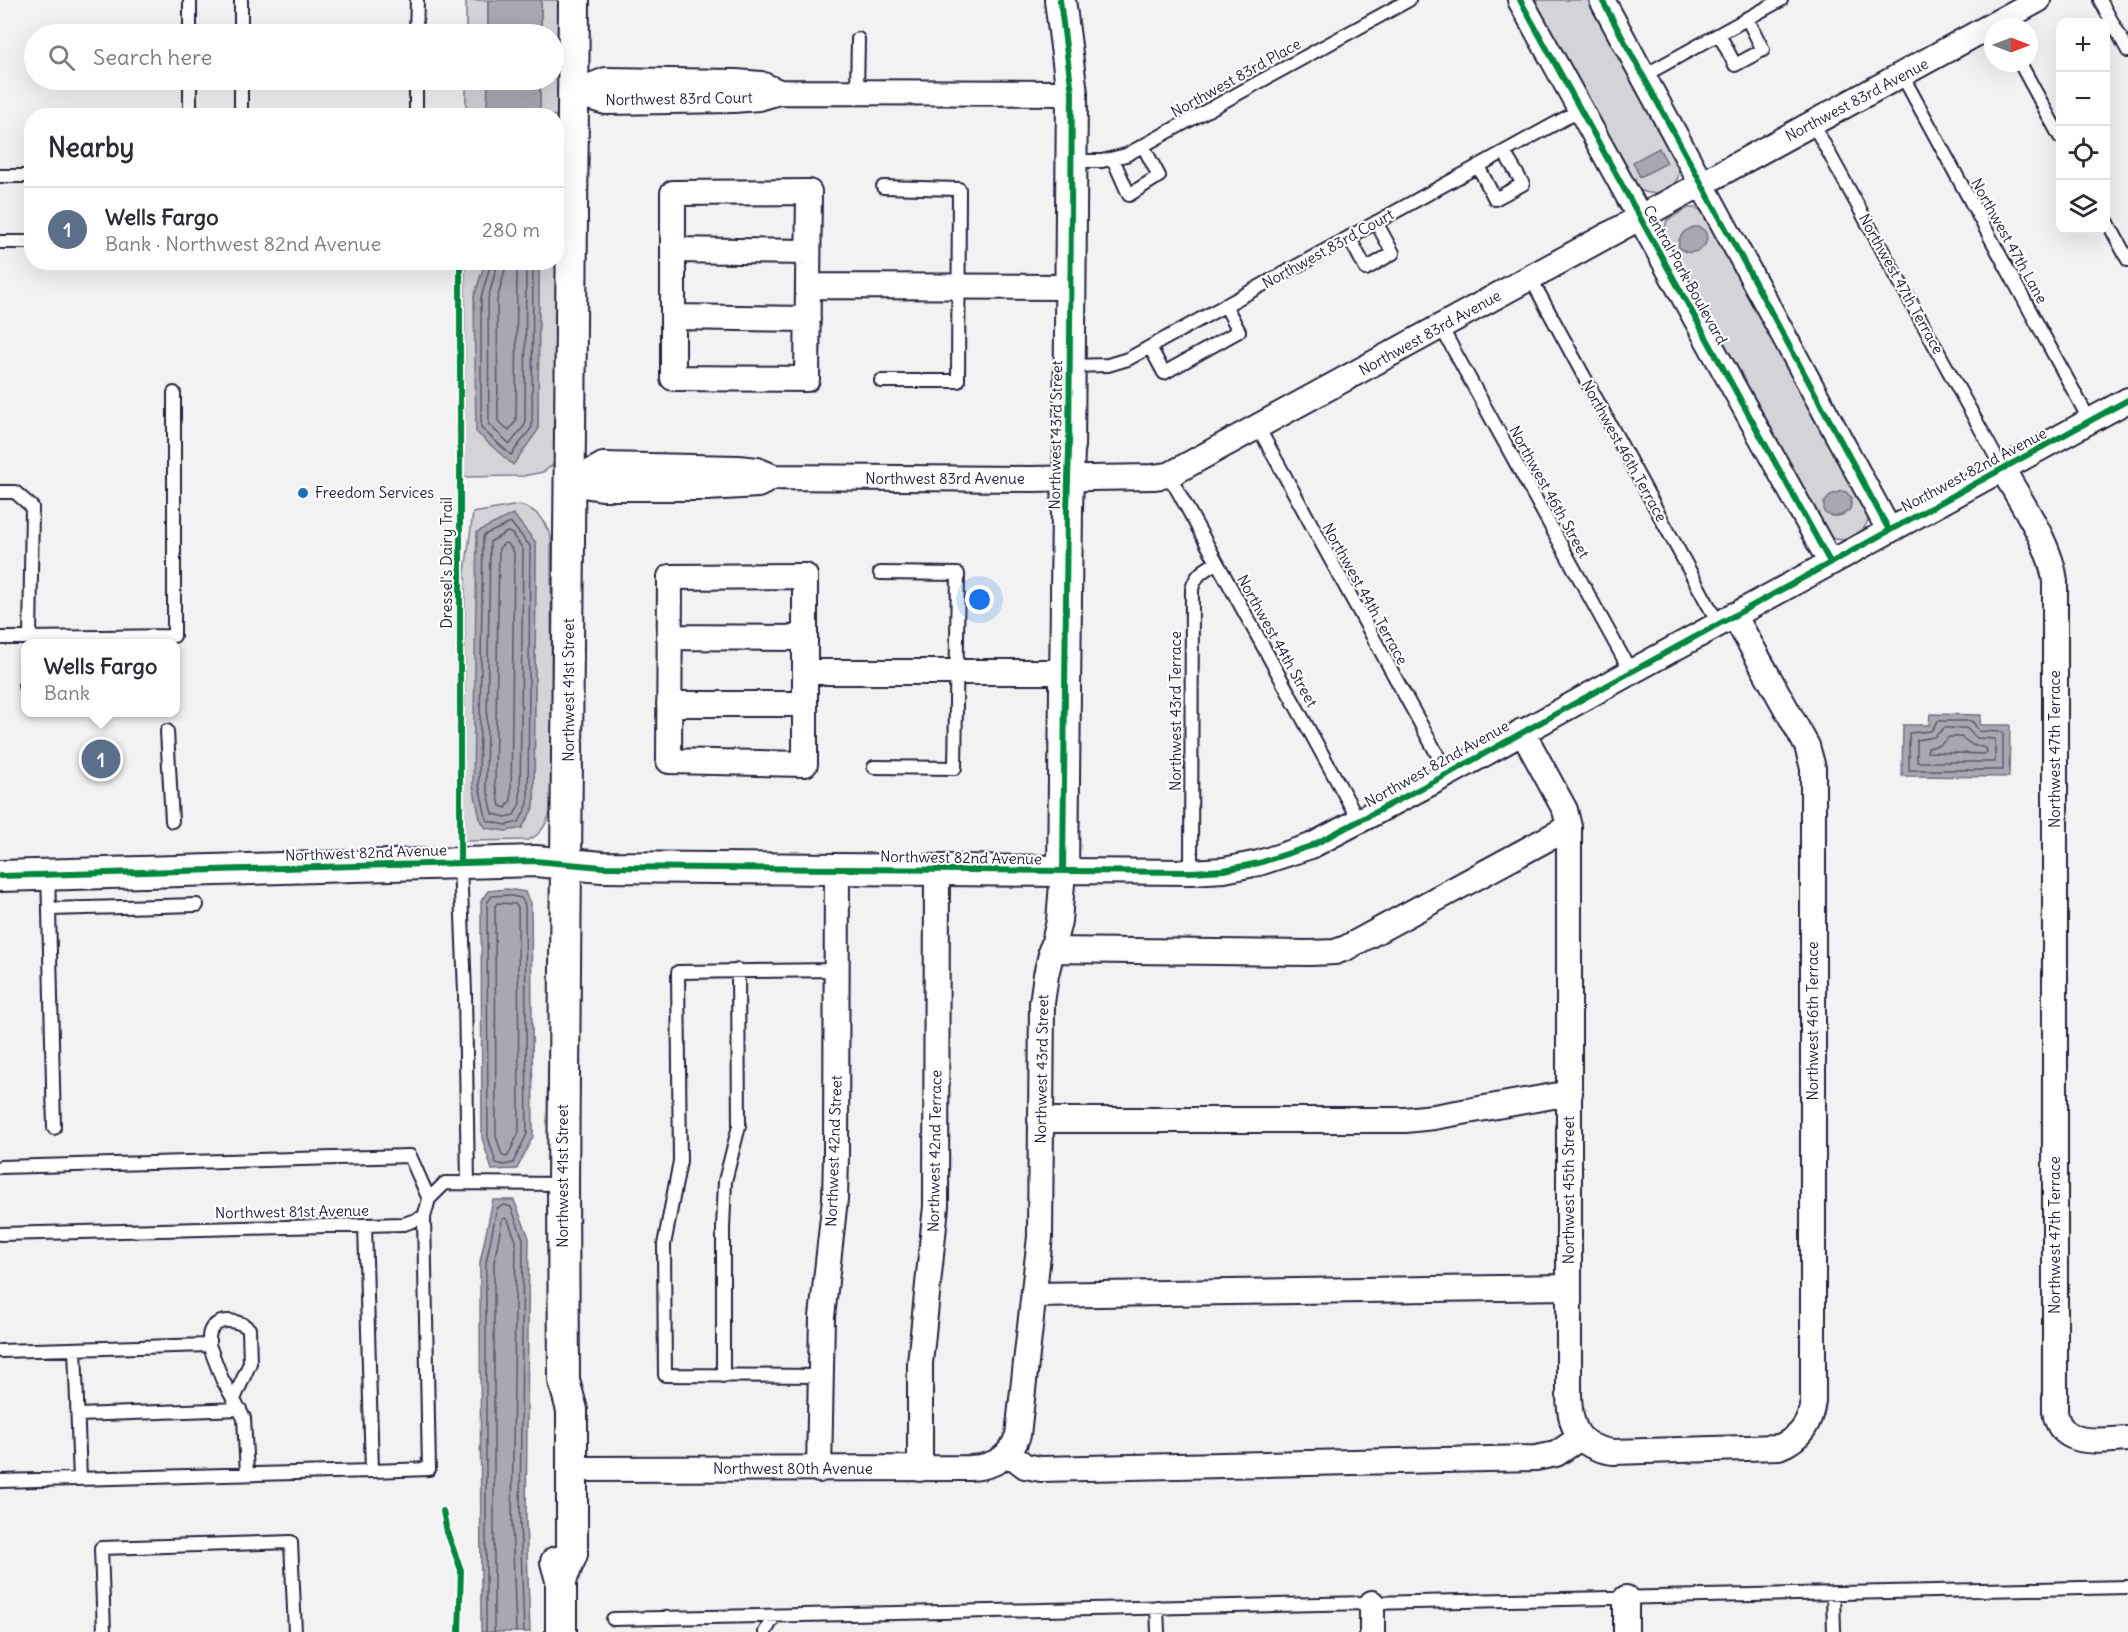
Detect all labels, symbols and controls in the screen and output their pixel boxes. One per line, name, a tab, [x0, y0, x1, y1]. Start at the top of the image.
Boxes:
north arrow	[1984, 18, 2038, 72]
map controls	[2056, 18, 2110, 234]
button: +	[2056, 18, 2110, 72]
search box	[24, 24, 564, 90]
street label: Northwest 83rd Place	[1168, 34, 1304, 121]
icon: search	[45, 41, 78, 74]
text: Search here	[93, 43, 212, 71]
street label: Northwest 83rd Avenue	[1782, 54, 1932, 145]
button: −	[2056, 72, 2110, 126]
street label: Northwest 83rd Court	[605, 88, 753, 109]
button: locate	[2056, 126, 2110, 180]
text: Nearby	[48, 131, 134, 164]
street label: Northwest 47th Lane	[1967, 175, 2052, 307]
button: layers	[2056, 180, 2110, 234]
street label: Central Park Boulevard	[1639, 202, 1732, 348]
text: Wells Fargo	[105, 203, 219, 231]
street label: Northwest 83rd Court	[1259, 205, 1397, 293]
street label: Northwest 47th Terrace	[1855, 210, 1948, 357]
text: 1	[64, 217, 71, 242]
text: 280 m	[482, 217, 540, 242]
text: Bank · Northwest 82nd Avenue	[105, 231, 381, 256]
street label: Northwest 83rd Avenue	[1355, 286, 1504, 380]
street label: Northwest 43rd Street	[1045, 360, 1066, 510]
street label: Northwest 46th Terrace	[1578, 377, 1671, 525]
street label: Northwest 46th Street	[1505, 422, 1594, 561]
street label: Northwest 82nd Avenue	[1898, 423, 2050, 516]
street label: Northwest 83rd Avenue	[865, 469, 1025, 488]
place label: Freedom Services	[315, 483, 434, 502]
marker: Freedom Services	[296, 486, 310, 500]
street label: Dressel's Dairy Trail	[437, 497, 456, 629]
street label: Northwest 44th Terrace	[1319, 520, 1412, 668]
street label: Northwest 44th Street	[1233, 571, 1322, 710]
your location	[965, 585, 994, 614]
street label: Northwest 41st Street	[559, 618, 578, 762]
street label: Northwest 43rd Terrace	[1166, 631, 1185, 791]
popup	[21, 639, 180, 717]
text: Wells Fargo	[44, 652, 157, 680]
street label: Northwest 47th Terrace	[2045, 670, 2064, 828]
text: Bank	[44, 680, 90, 705]
street label: Northwest 82nd Avenue	[1361, 716, 1512, 811]
pin: 1	[82, 736, 120, 782]
street label: Northwest 82nd Avenue	[285, 840, 447, 865]
street label: Northwest 82nd Avenue	[880, 847, 1042, 868]
street label: Northwest 46th Terrace	[1803, 941, 1822, 1101]
street label: Northwest 43rd Street	[1031, 994, 1052, 1144]
street label: Northwest 42nd Terrace	[924, 1070, 945, 1232]
street label: Northwest 42nd Street	[821, 1075, 846, 1227]
street label: Northwest 41st Street	[553, 1104, 572, 1248]
street label: Northwest 45th Street	[1559, 1116, 1578, 1264]
street label: Northwest 47th Terrace	[2045, 1156, 2064, 1314]
street label: Northwest 81st Avenue	[215, 1201, 369, 1222]
street label: Northwest 80th Avenue	[713, 1459, 873, 1478]

